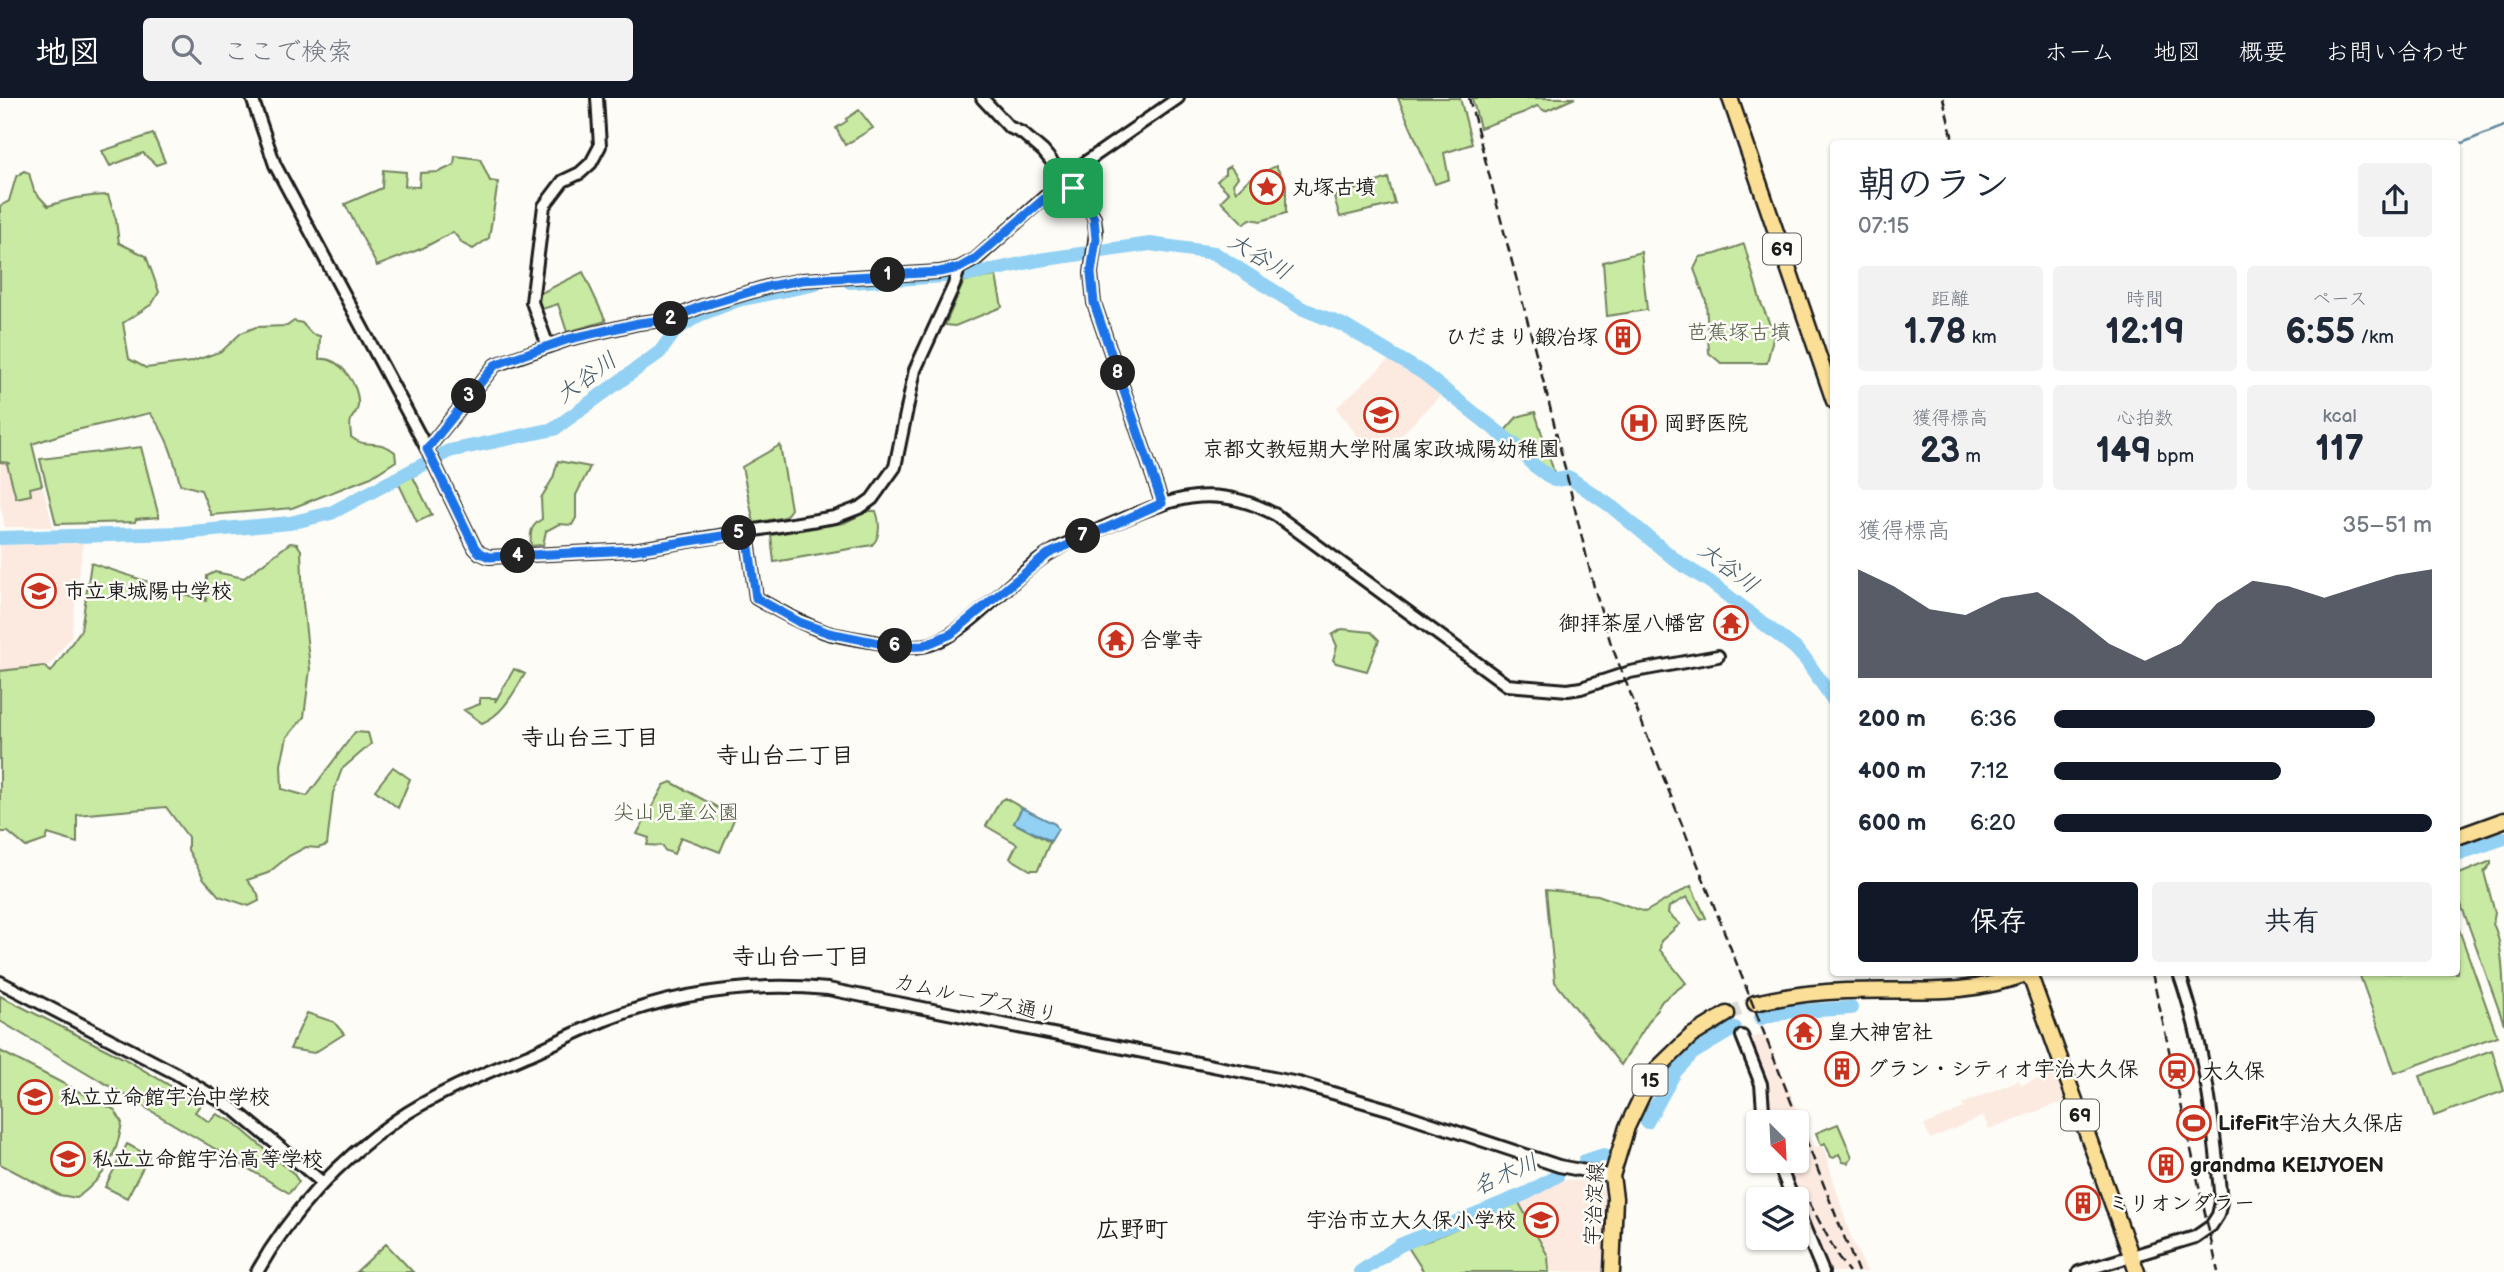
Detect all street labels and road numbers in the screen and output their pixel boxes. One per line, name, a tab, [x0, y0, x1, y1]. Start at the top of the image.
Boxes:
road number: 69	[1763, 234, 1801, 265]
street label: カムループス通り	[892, 969, 1060, 1028]
road number: 15	[1632, 1064, 1668, 1096]
road number: 69	[2061, 1099, 2099, 1130]
street label: 宇治淀線	[1580, 1161, 1609, 1247]

